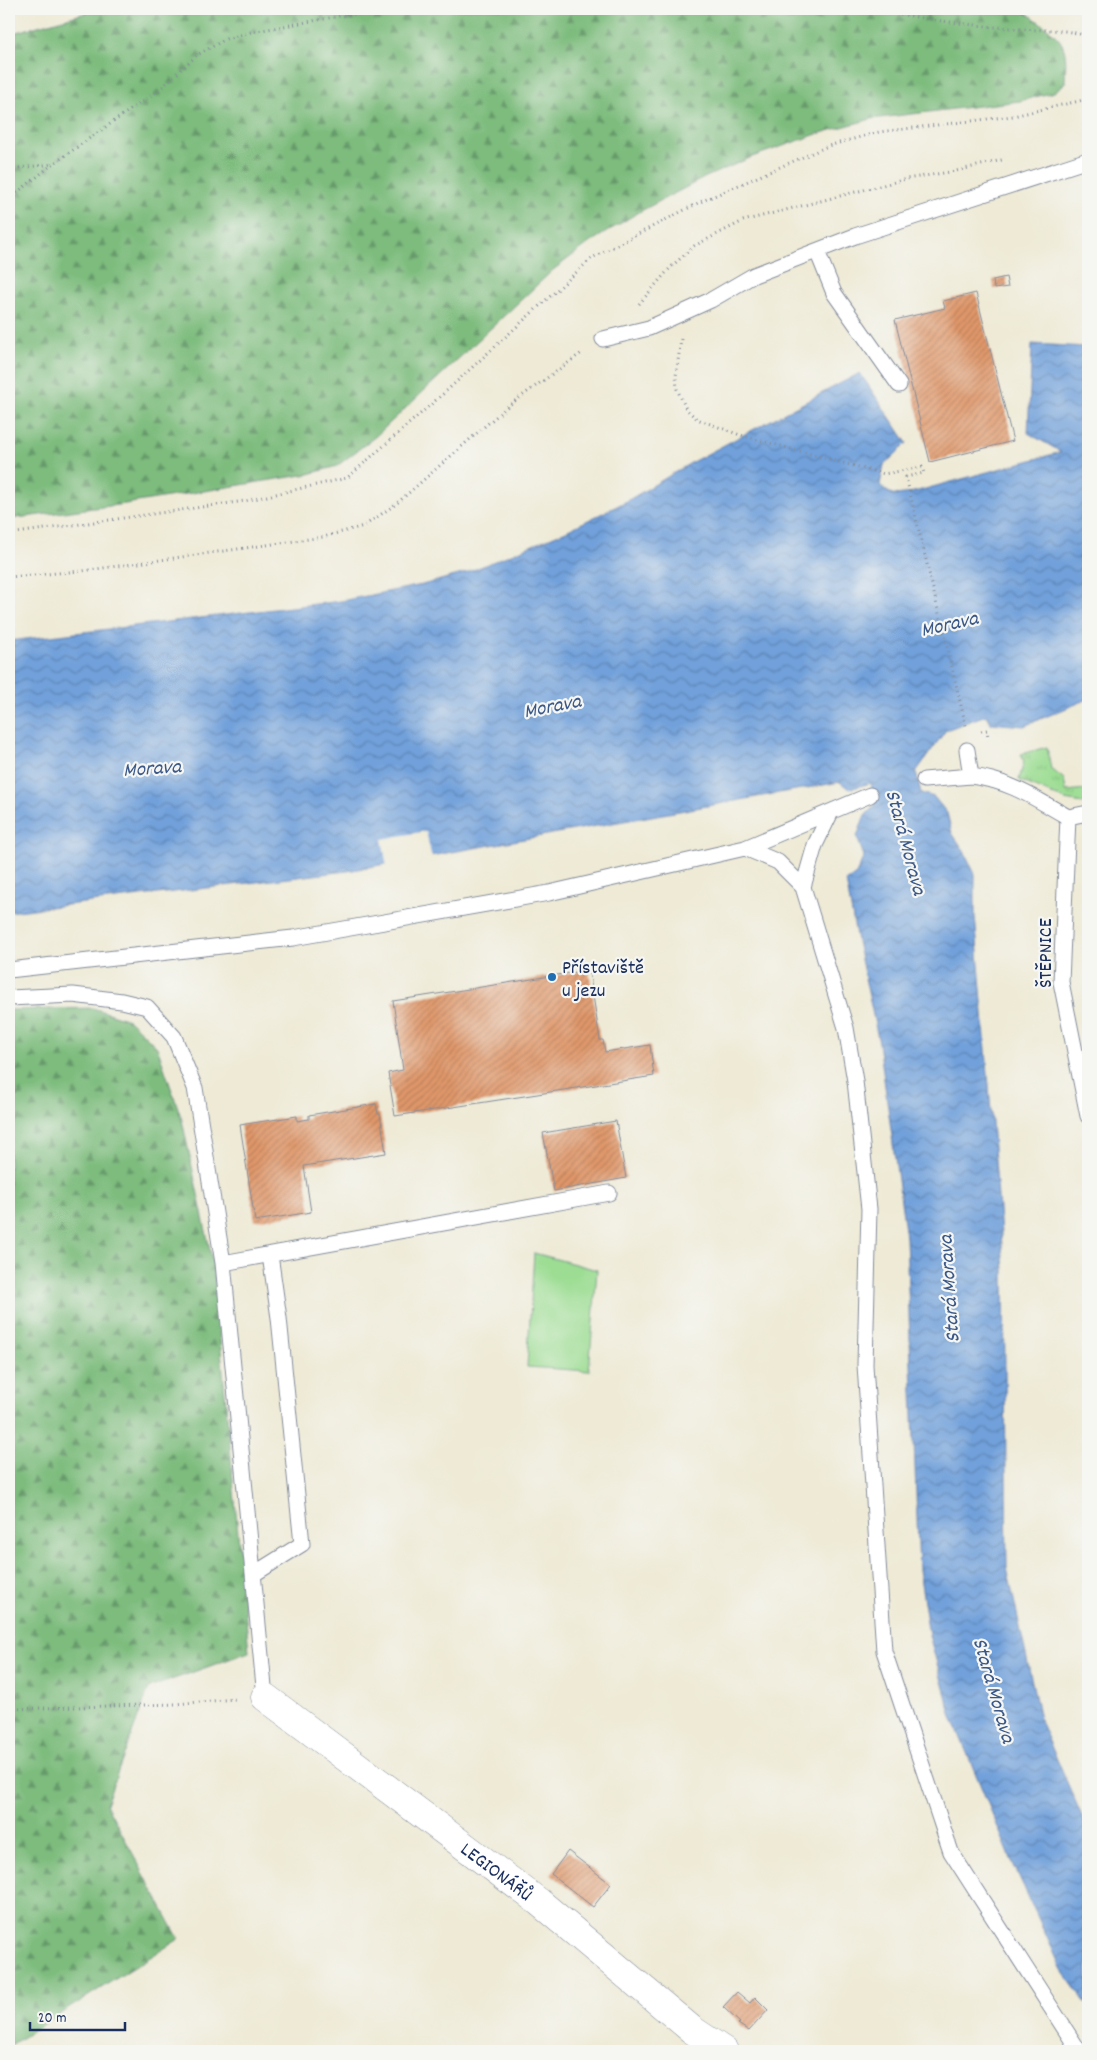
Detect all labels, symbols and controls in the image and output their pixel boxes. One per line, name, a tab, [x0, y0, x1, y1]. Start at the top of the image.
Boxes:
water label: Morava	[918, 605, 982, 647]
water label: Morava	[521, 687, 585, 728]
water label: Morava	[122, 753, 183, 787]
water label: Stará Morava	[876, 787, 933, 900]
street label: ŠTĚPNICE	[1033, 918, 1061, 988]
place label: Přístaviště u jezu	[562, 955, 644, 1006]
marker: Přístaviště u jezu	[546, 971, 558, 983]
water label: Stará Morava	[932, 1233, 970, 1344]
water label: Stará Morava	[963, 1635, 1022, 1748]
street label: LEGIONÁŘŮ	[454, 1837, 537, 1909]
scale bar	[30, 2000, 125, 2032]
text: 20 m	[38, 2008, 66, 2030]

